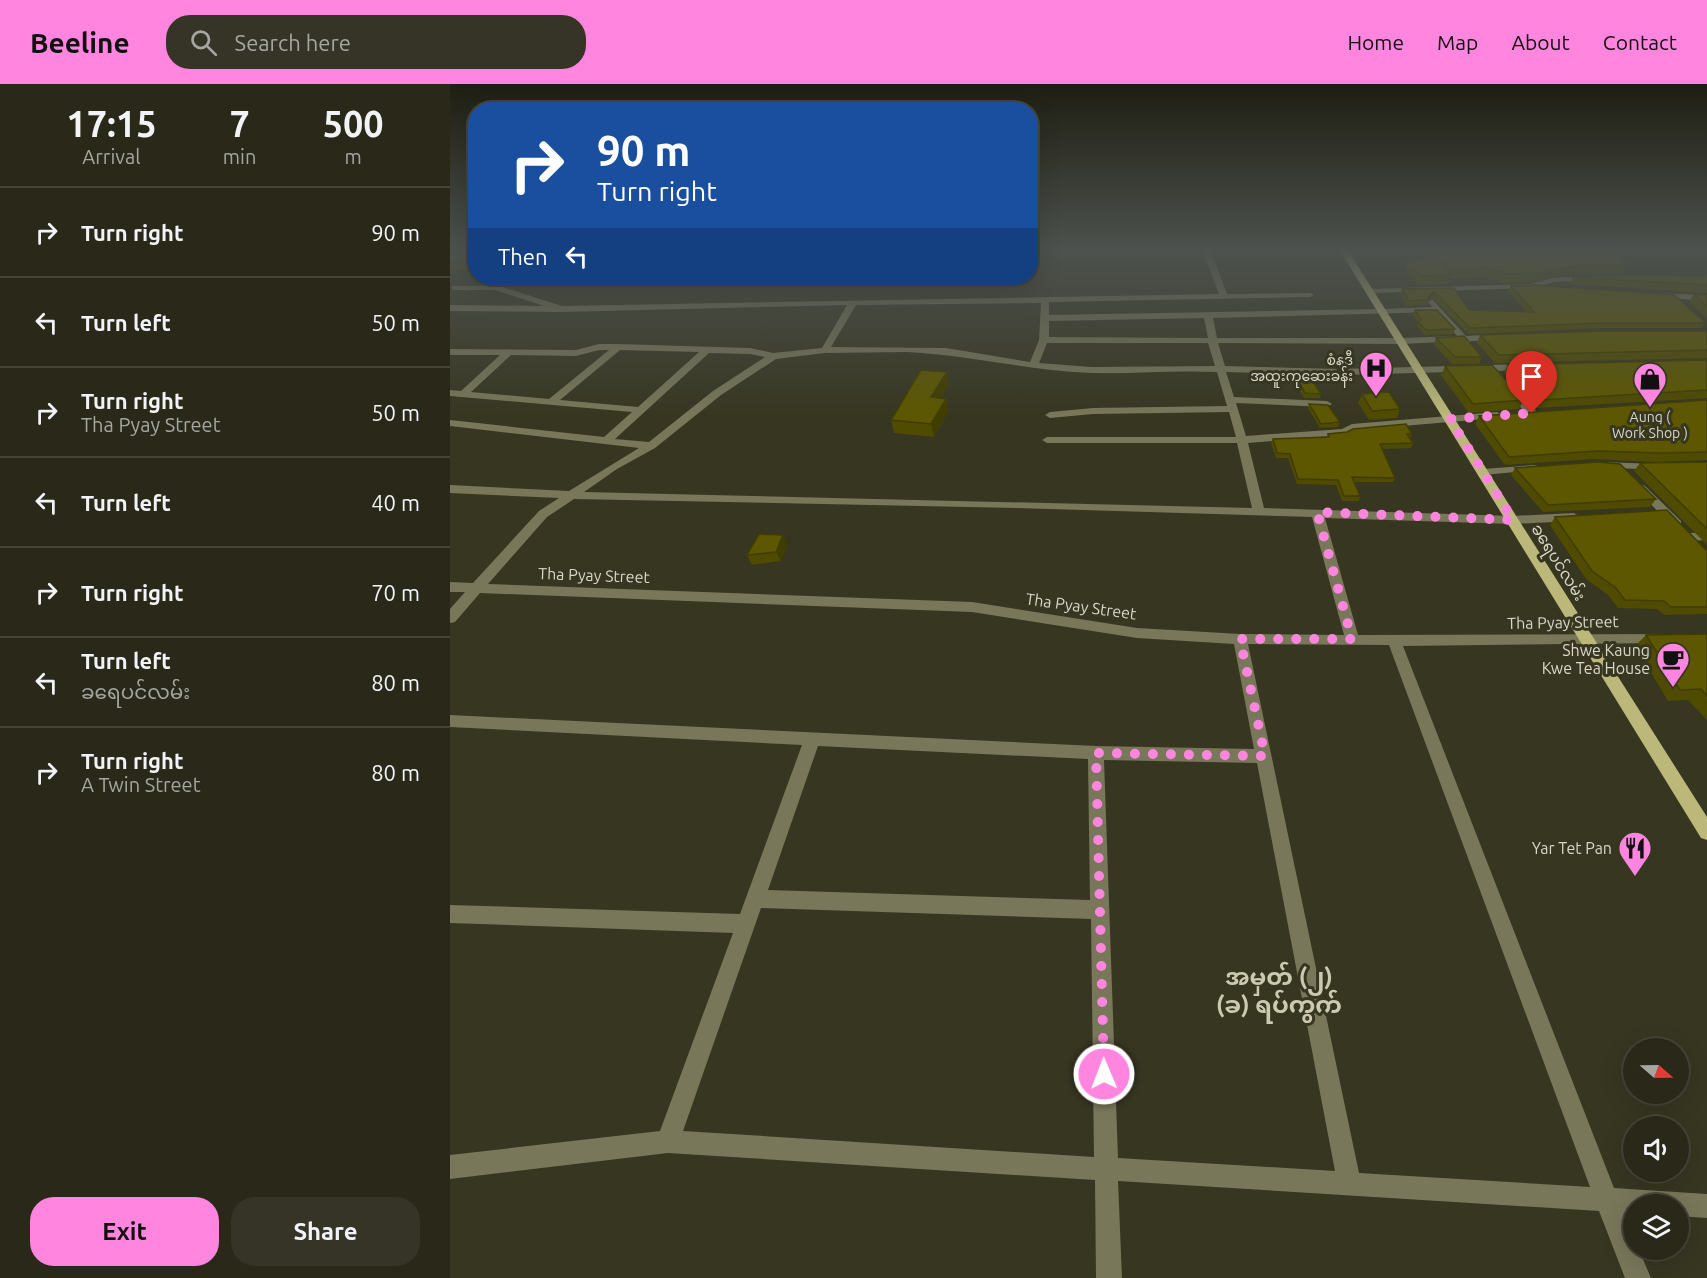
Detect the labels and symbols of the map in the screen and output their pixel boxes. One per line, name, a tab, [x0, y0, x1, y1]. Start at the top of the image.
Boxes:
place label: စံနဒီ အထူးကုဆေးခန်း	[1250, 350, 1353, 388]
hospital icon: စံနဒီ အထူးကုဆေးခန်း	[1358, 350, 1394, 397]
pin	[1506, 351, 1557, 413]
shop icon: Aung ( Work Shop )	[1632, 361, 1668, 408]
place label: Aung ( Work Shop )	[1612, 409, 1688, 441]
street label: ခရေပင်လမ်း	[1524, 519, 1591, 606]
street label: Tha Pyay Street	[538, 564, 651, 586]
street label: Tha Pyay Street	[1024, 589, 1138, 623]
street label: Tha Pyay Street	[1507, 612, 1620, 632]
place label: Shwe Kaung Kwe Tea House	[1542, 641, 1650, 677]
cafe icon: Shwe Kaung Kwe Tea House	[1655, 641, 1691, 688]
restaurant icon: Yar Tet Pan	[1617, 830, 1653, 877]
place label: Yar Tet Pan	[1532, 839, 1612, 857]
district label: အမှတ် (၂) (ခ) ရပ်ကွက်	[1216, 961, 1342, 1024]
north arrow	[1623, 1038, 1689, 1104]
position arrow	[1072, 1042, 1136, 1106]

